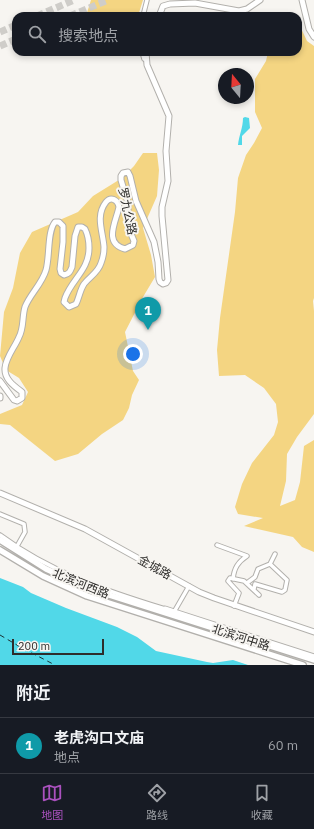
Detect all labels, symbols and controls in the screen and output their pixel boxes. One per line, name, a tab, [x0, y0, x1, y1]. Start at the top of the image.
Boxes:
search box	[12, 12, 302, 56]
icon: search	[26, 23, 48, 45]
text: 搜索地点	[58, 26, 118, 45]
north arrow	[218, 68, 254, 104]
street label: 罗九公路	[116, 186, 140, 236]
pin: 1	[135, 297, 161, 330]
your location	[123, 344, 143, 364]
street label: 金城路	[136, 552, 174, 582]
street label: 北滨河西路	[50, 565, 112, 601]
street label: 北滨河中路	[210, 621, 272, 653]
scale bar	[12, 637, 104, 656]
text: 200 m	[18, 639, 50, 653]
text: 附近	[16, 682, 50, 704]
text: 老虎沟口文庙	[54, 728, 144, 747]
text: 1	[25, 737, 33, 754]
text: 60 m	[268, 737, 298, 754]
text: 地点	[54, 749, 80, 766]
tab: 地图	[41, 782, 63, 822]
tab: 路线	[146, 782, 168, 822]
tab: 收藏	[251, 782, 273, 822]

